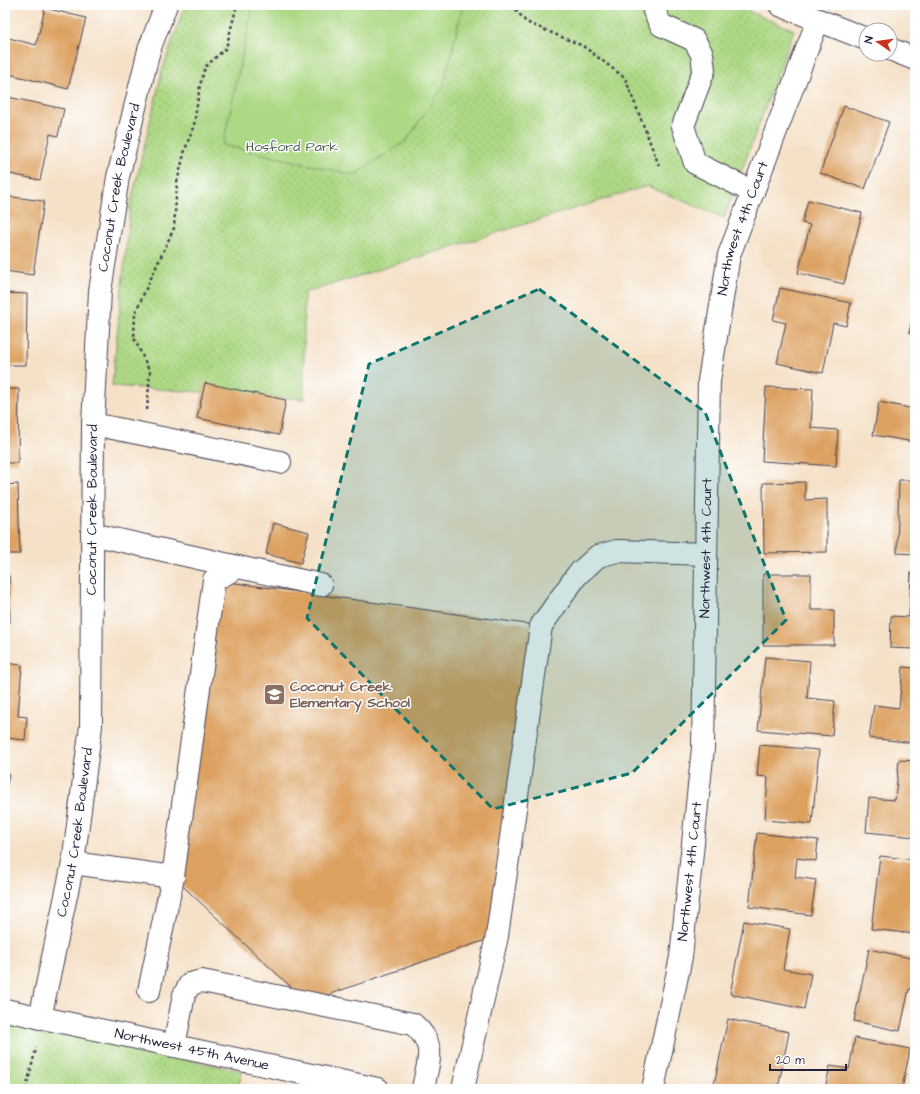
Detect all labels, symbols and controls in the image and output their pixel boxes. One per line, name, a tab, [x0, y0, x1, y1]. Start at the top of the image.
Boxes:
north arrow	[858, 22, 898, 62]
text: N	[861, 35, 877, 45]
street label: Coconut Creek Boulevard	[93, 102, 146, 273]
park label: Hosford Park	[246, 137, 339, 157]
street label: Northwest 4th Court	[713, 158, 774, 297]
street label: Coconut Creek Boulevard	[82, 424, 103, 595]
street label: Northwest 4th Court	[695, 477, 717, 618]
place label: Coconut Creek Elementary School	[290, 677, 411, 713]
school or university icon: Coconut Creek Elementary School	[262, 682, 288, 708]
street label: Coconut Creek Boulevard	[52, 747, 98, 919]
street label: Northwest 4th Court	[673, 800, 707, 942]
street label: Northwest 45th Avenue	[113, 1023, 271, 1076]
scale bar	[770, 1046, 846, 1072]
text: 20 m	[776, 1052, 805, 1069]

